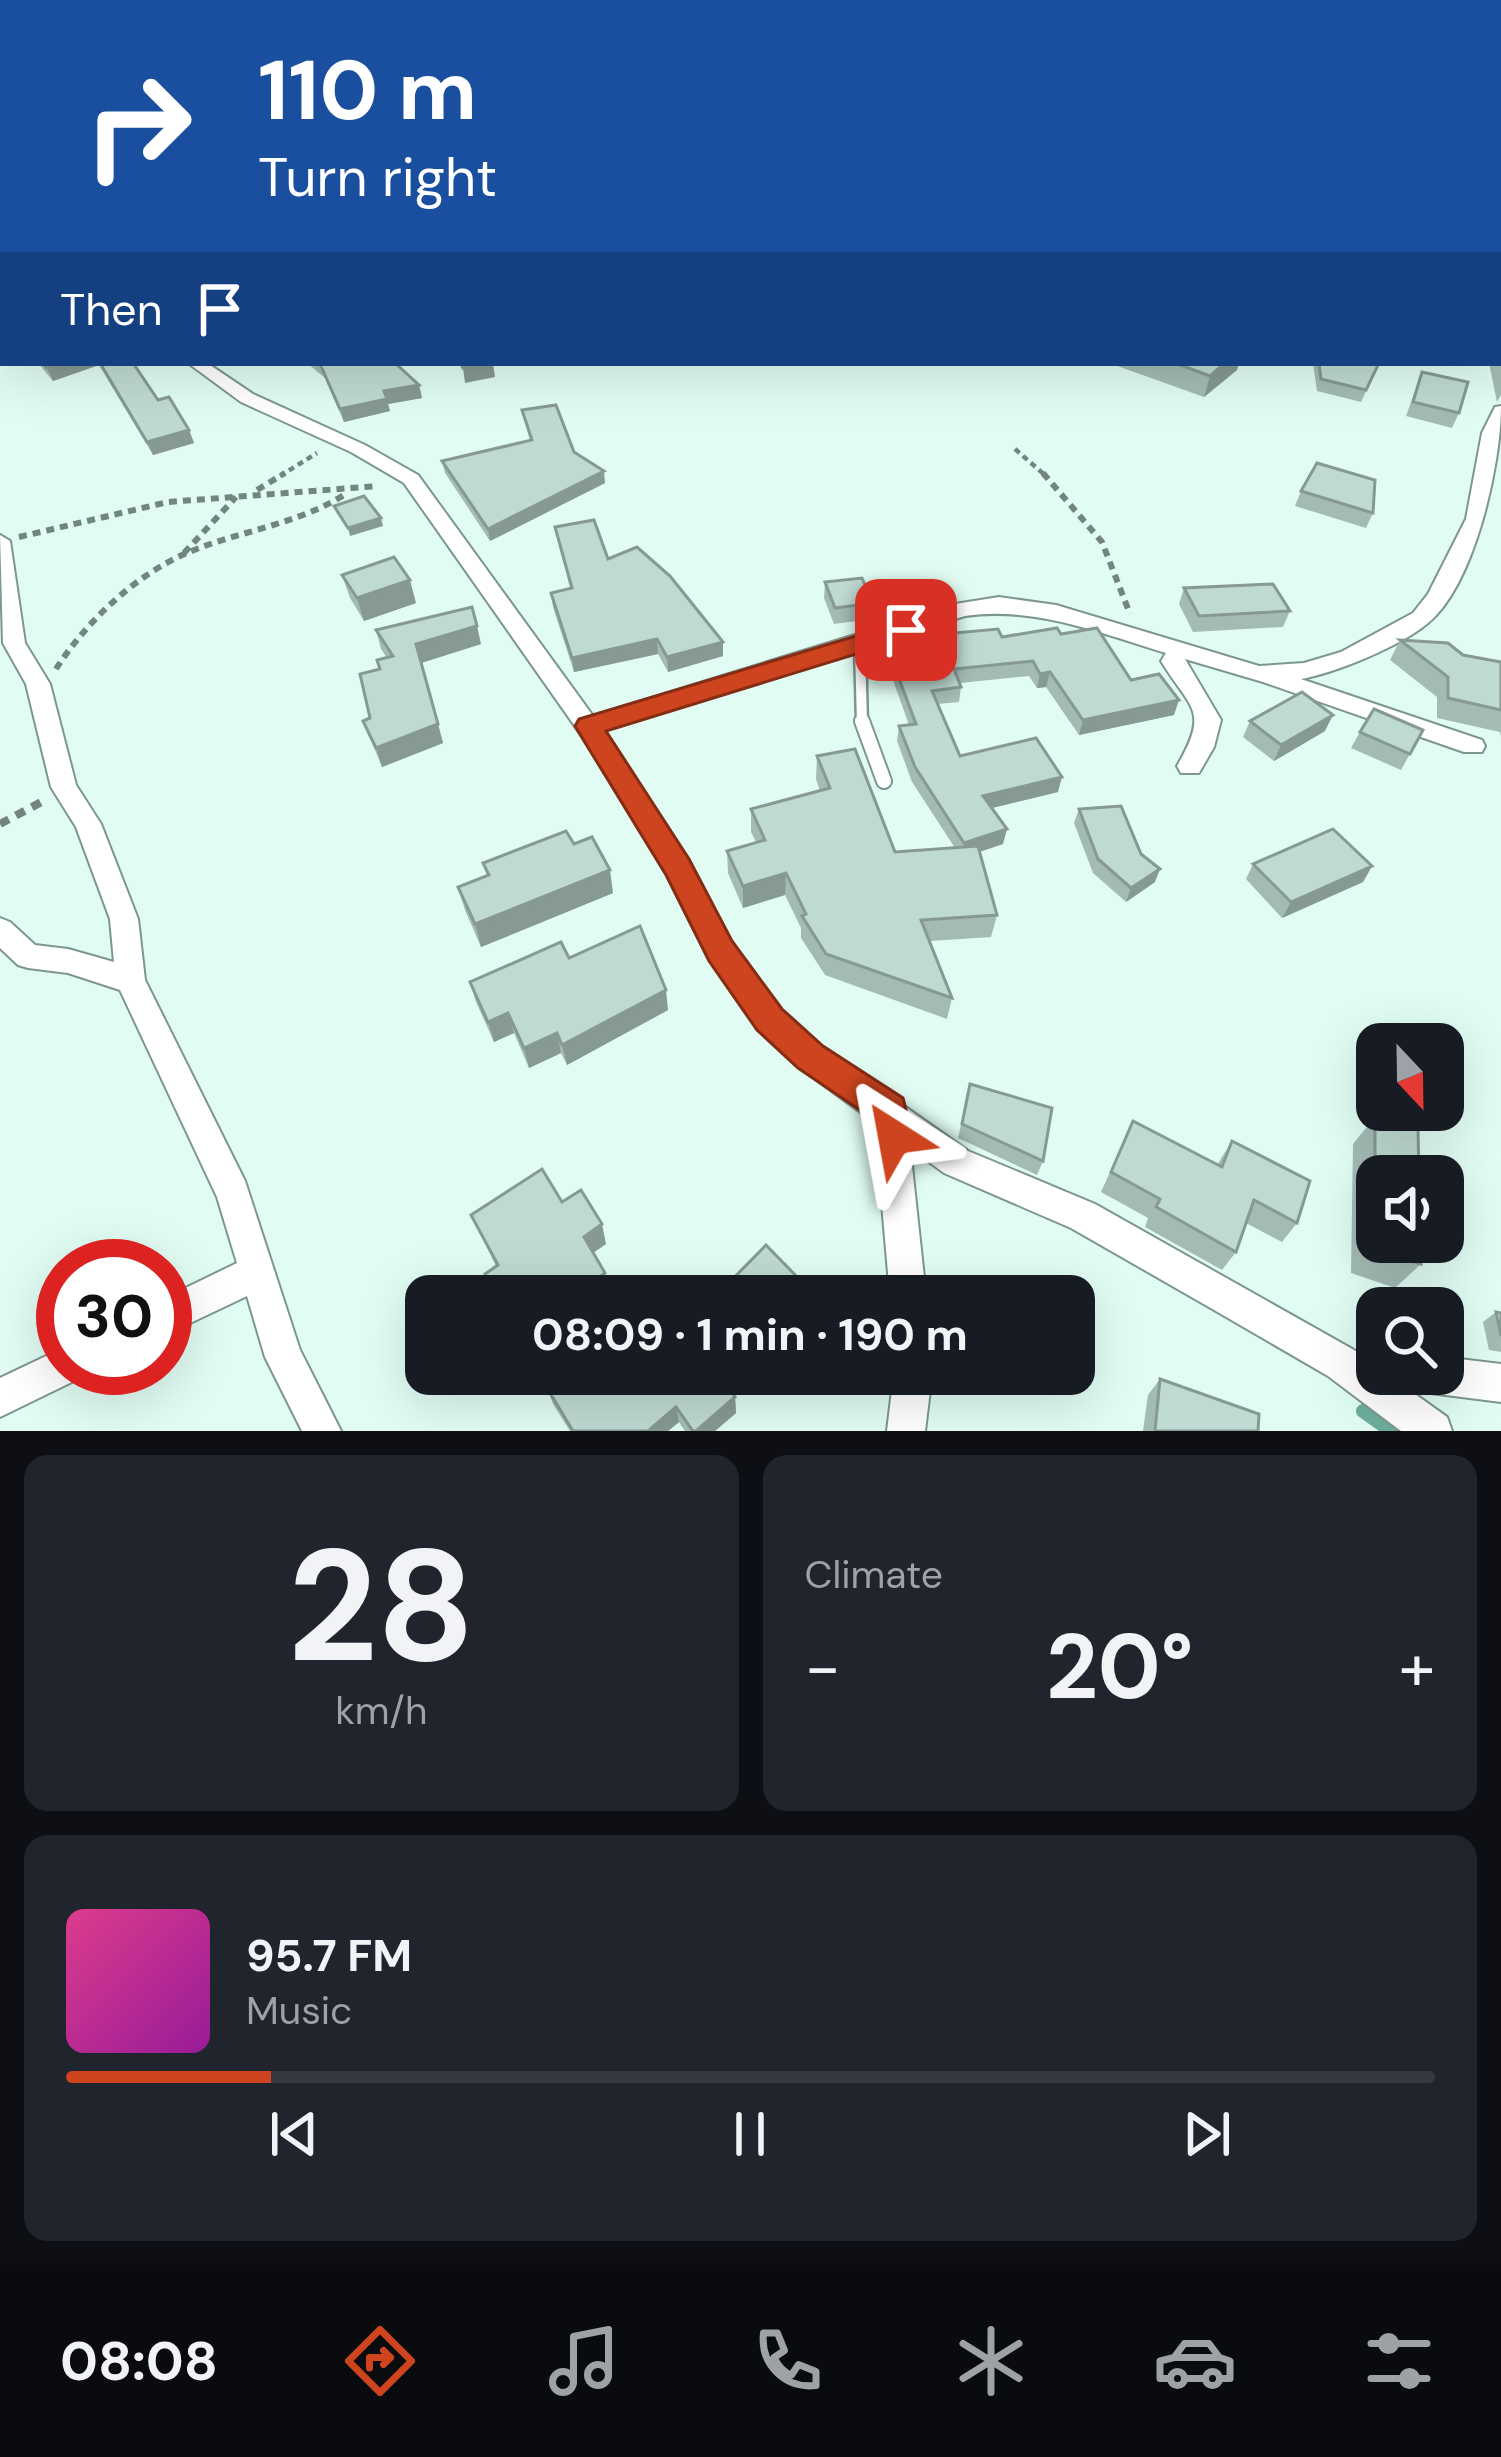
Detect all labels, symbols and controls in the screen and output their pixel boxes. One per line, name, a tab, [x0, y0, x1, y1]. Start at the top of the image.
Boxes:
text: 110 m	[258, 36, 477, 145]
icon: right	[60, 48, 216, 204]
text: Turn right	[258, 142, 497, 213]
icon: arrive	[187, 276, 253, 342]
text: Then	[60, 280, 163, 339]
pin	[855, 579, 957, 681]
icon: arrive	[873, 597, 939, 663]
north arrow	[1356, 1023, 1464, 1131]
map controls	[1356, 1023, 1464, 1395]
position arrow	[831, 1074, 957, 1200]
button: sound	[1356, 1155, 1464, 1263]
speed limit sign: 30	[36, 1239, 192, 1395]
button: search	[1356, 1287, 1464, 1395]
text: 08:09 · 1 min · 190 m	[532, 1305, 968, 1364]
text: 28	[287, 1505, 475, 1708]
text: Climate	[805, 1549, 943, 1600]
text: 20°	[1046, 1609, 1194, 1726]
text: −	[805, 1625, 841, 1710]
text: +	[1399, 1625, 1435, 1710]
text: km/h	[335, 1685, 427, 1736]
text: 95.7 FM	[246, 1926, 412, 1985]
text: Music	[246, 1985, 352, 2036]
icon: previous	[261, 2101, 327, 2167]
icon: pause	[717, 2101, 783, 2167]
icon: next	[1174, 2101, 1240, 2167]
icon: directions	[338, 2319, 422, 2403]
icon: music	[542, 2319, 626, 2403]
icon: phone	[746, 2319, 830, 2403]
icon: climate	[949, 2319, 1033, 2403]
icon: car	[1153, 2319, 1237, 2403]
icon: filters	[1357, 2319, 1441, 2403]
text: 08:08	[60, 2326, 218, 2397]

